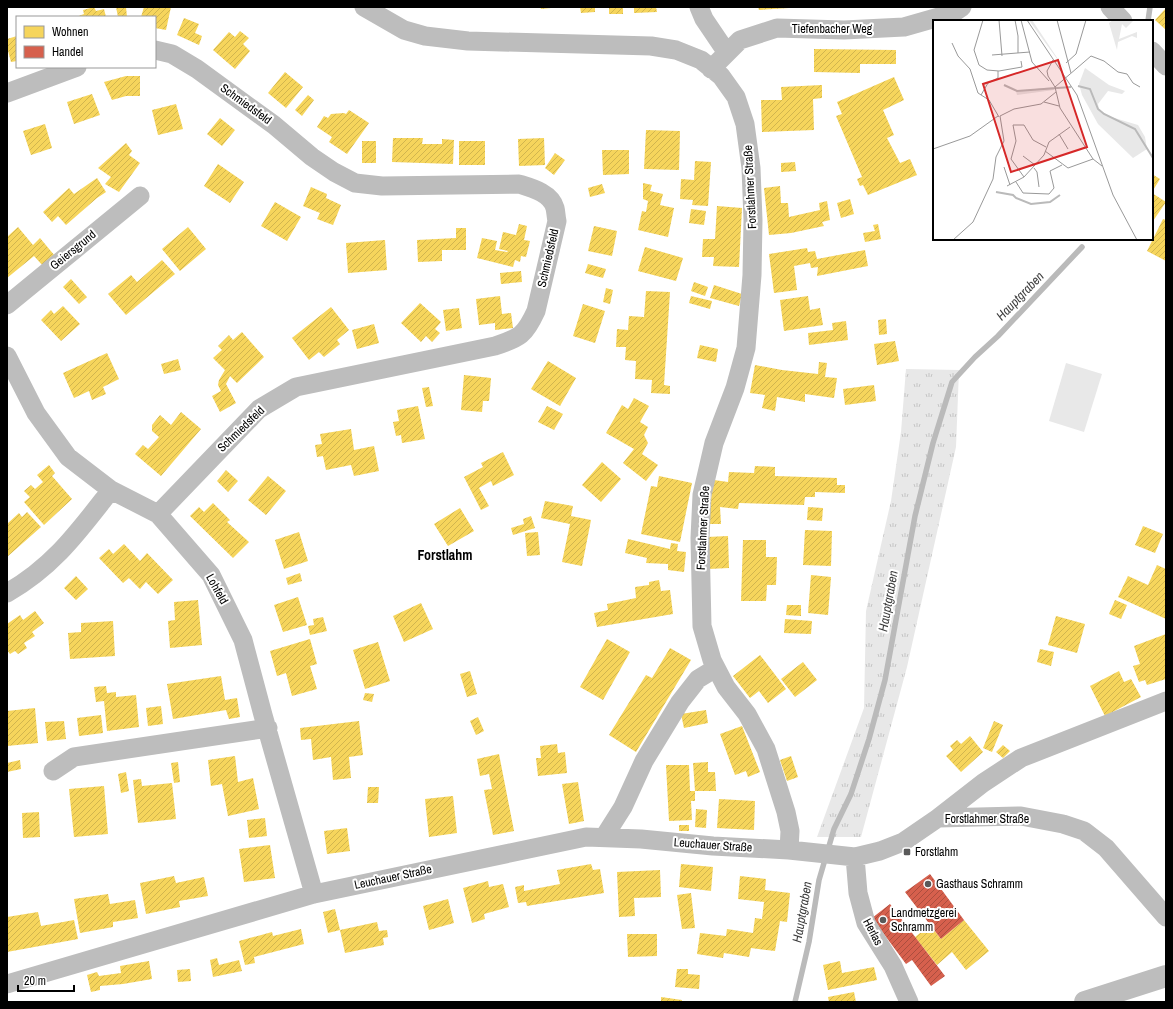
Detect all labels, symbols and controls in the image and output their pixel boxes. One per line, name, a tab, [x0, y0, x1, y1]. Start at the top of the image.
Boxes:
legend	[16, 16, 156, 68]
inset map	[933, 20, 1153, 240]
street label: Tiefenbacher Weg	[792, 21, 873, 37]
text: Wohnen	[52, 24, 88, 40]
text: Handel	[52, 44, 83, 60]
street label: Schmiedsfeld	[217, 80, 275, 128]
street label: Forstlahmer Straße	[740, 144, 760, 230]
street label: Geiersgrund	[47, 227, 99, 273]
street label: Schmiedsfeld	[533, 227, 563, 289]
water label: Hauptgraben	[992, 268, 1048, 324]
street label: Schmiedsfeld	[214, 403, 268, 455]
street label: Forstlahmer Straße	[693, 485, 713, 571]
district label: Forstlahm	[418, 546, 472, 564]
water label: Hauptgraben	[874, 569, 902, 633]
street label: Lohfeld	[202, 571, 232, 607]
street label: Forstlahmer Straße	[945, 811, 1029, 827]
street label: Leuchauer Straße	[673, 834, 753, 856]
place label: Forstlahm	[915, 844, 958, 860]
marker: Forstlahm	[902, 847, 912, 857]
street label: Leuchauer Straße	[353, 861, 433, 893]
place label: Gasthaus Schramm	[936, 876, 1023, 892]
marker: Gasthaus Schramm	[923, 879, 933, 889]
water label: Hauptgraben	[788, 880, 816, 944]
place label: Landmetzgerei Schramm	[891, 905, 957, 935]
marker: Landmetzgerei Schramm	[878, 915, 888, 925]
street label: Herlas	[859, 916, 887, 948]
scale bar	[18, 967, 74, 993]
text: 20 m	[24, 973, 46, 989]

